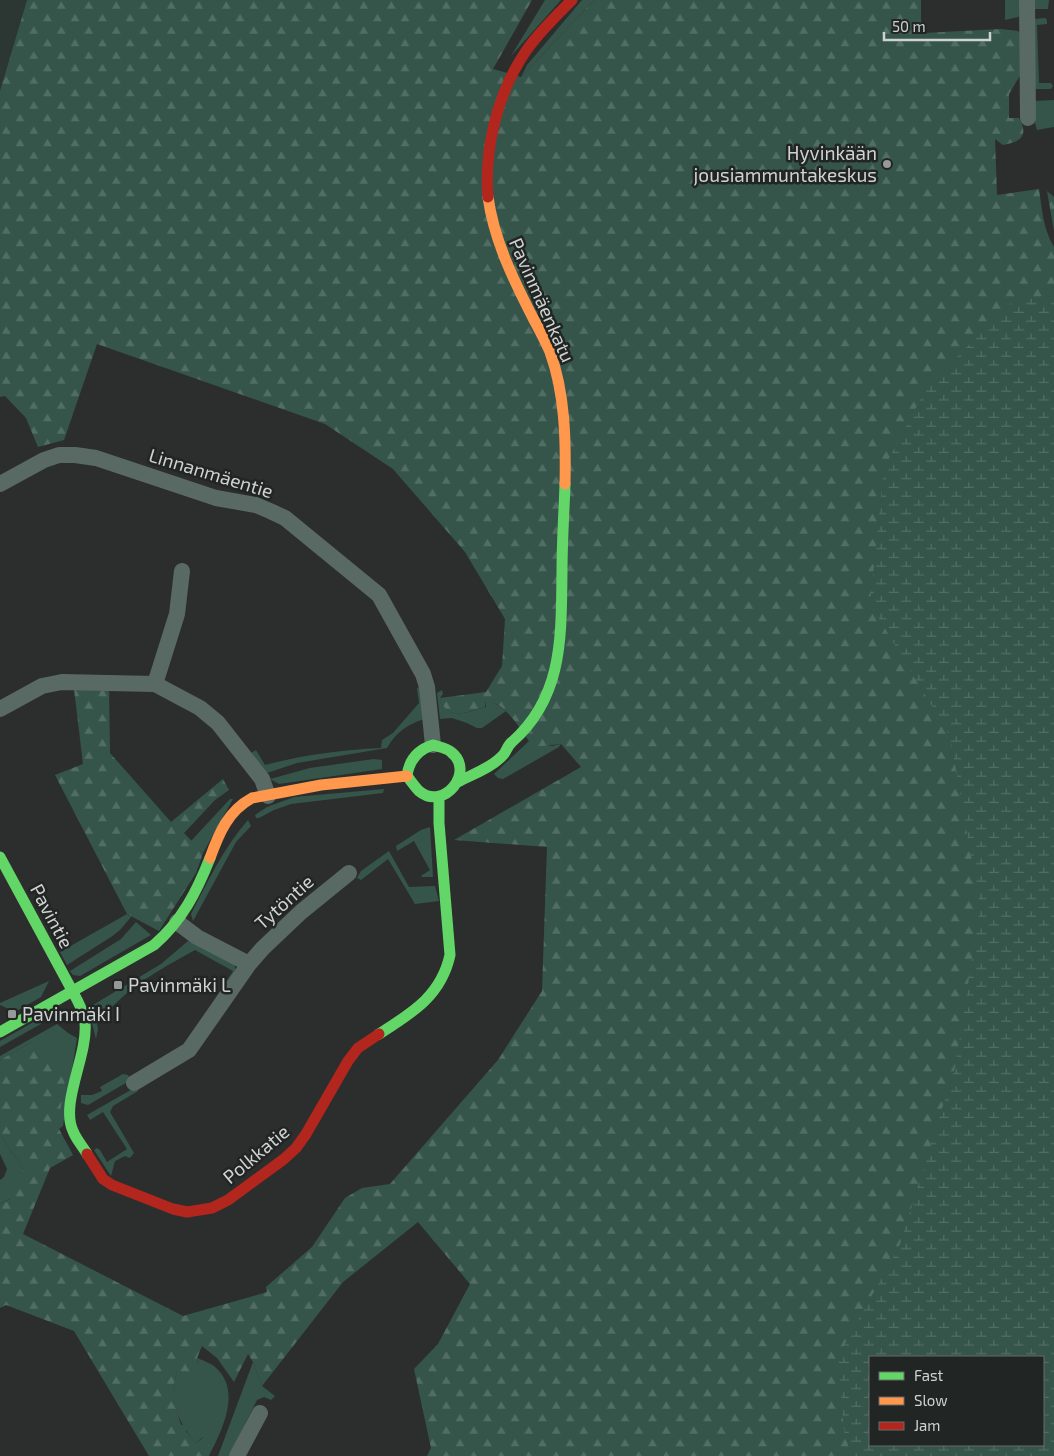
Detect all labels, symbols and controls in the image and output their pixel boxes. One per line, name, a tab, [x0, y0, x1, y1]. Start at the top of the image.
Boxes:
scale bar	[884, 10, 990, 42]
text: 50 m	[892, 17, 926, 35]
place label: Hyvinkään jousiammuntakeskus	[694, 141, 877, 186]
marker: Hyvinkään jousiammuntakeskus	[881, 158, 893, 170]
street label: Pavinmäenkatu	[505, 234, 580, 366]
street label: Linnanmäentie	[146, 443, 276, 502]
street label: Tytöntie	[250, 869, 318, 934]
street label: Pavintie	[26, 880, 79, 952]
place label: Pavinmäki L	[128, 973, 231, 996]
marker: Pavinmäki L	[112, 979, 124, 991]
place label: Pavinmäki I	[22, 1002, 120, 1025]
marker: Pavinmäki I	[6, 1008, 18, 1020]
street label: Polkkatie	[218, 1119, 294, 1188]
legend	[869, 1356, 1044, 1446]
text: Fast	[914, 1366, 944, 1384]
text: Slow	[914, 1391, 948, 1409]
text: Jam	[914, 1416, 940, 1434]

